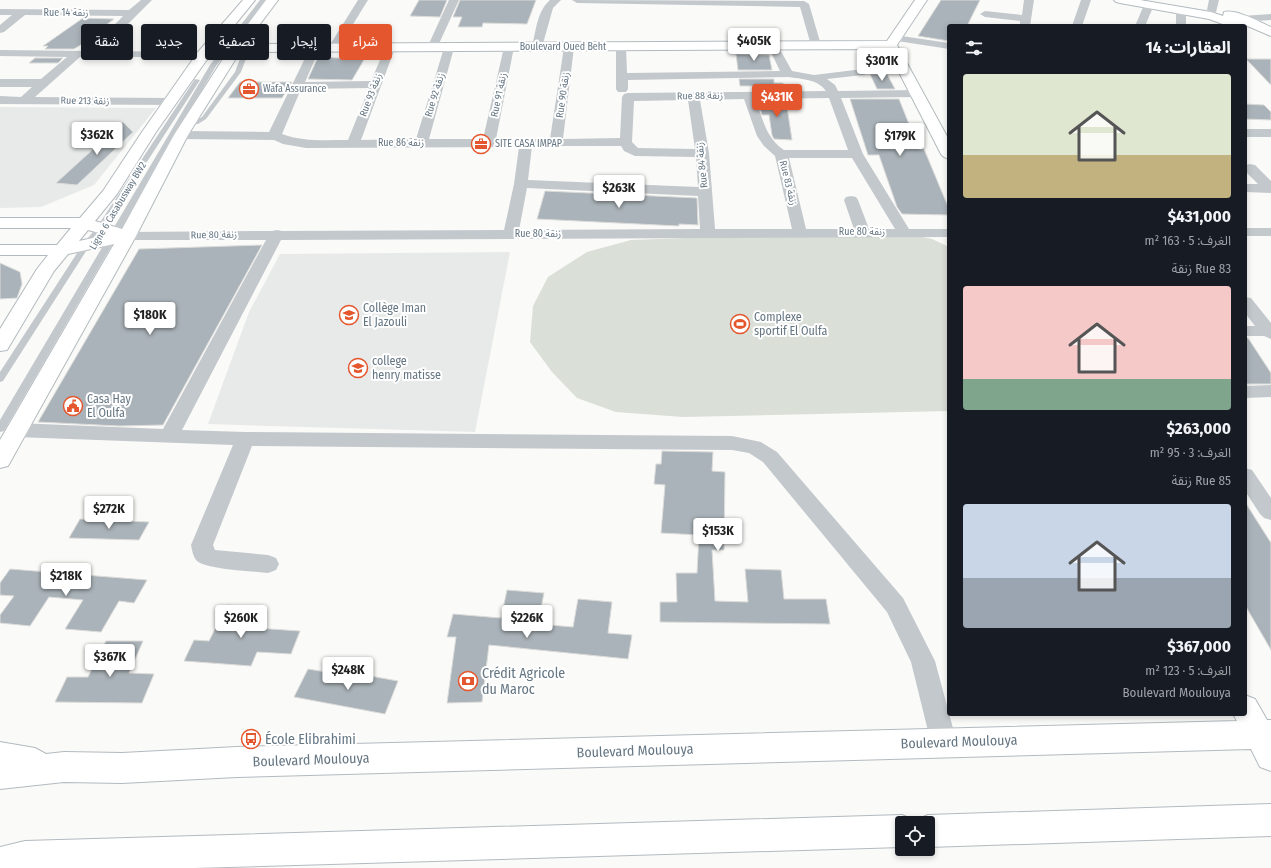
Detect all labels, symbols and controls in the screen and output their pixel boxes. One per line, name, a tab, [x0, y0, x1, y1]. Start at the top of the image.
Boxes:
street label: Rue 14 زنقة	[44, 7, 89, 19]
chip: شقة	[81, 24, 133, 60]
chip: جديد	[141, 24, 197, 60]
chip: تصفية	[205, 24, 269, 60]
chip: إيجار	[277, 24, 331, 60]
chip: شراء	[339, 24, 392, 60]
pin: $405K	[726, 28, 782, 62]
text: $405K	[737, 33, 771, 48]
icon: filters	[963, 37, 985, 59]
text: العقارات: 14	[1146, 37, 1231, 58]
street label: Boulevard Oued Beht	[520, 41, 607, 53]
pin: $301K	[854, 48, 910, 82]
text: $301K	[866, 53, 898, 68]
street label: Rue 93 زنقة	[357, 71, 385, 118]
street label: Rue 92 زنقة	[423, 71, 447, 118]
street label: Rue 90 زنقة	[554, 71, 572, 119]
street label: Rue 91 زنقة	[488, 72, 510, 118]
office icon: Wafa Assurance	[238, 78, 260, 100]
place label: Wafa Assurance	[263, 83, 327, 95]
pin: $431K	[749, 84, 805, 118]
text: $431K	[761, 89, 793, 104]
street label: Rue 88 زنقة	[677, 90, 724, 102]
street label: Rue 213 زنقة	[61, 95, 110, 107]
icon: home	[1061, 100, 1133, 172]
pin: $362K	[69, 122, 125, 156]
pin: $179K	[872, 123, 928, 157]
text: $362K	[81, 127, 113, 142]
text: $179K	[884, 128, 916, 143]
office icon: SITE CASA IMPAP	[470, 133, 492, 155]
street label: Rue 86 زنقة	[378, 137, 424, 149]
place label: SITE CASA IMPAP	[495, 138, 562, 150]
street label: Rue 84 زنقة	[694, 141, 710, 189]
street label: Ligne 6 Casabusway BW2	[87, 159, 149, 252]
street label: Rue 83 زنقة	[777, 159, 799, 207]
pin: $263K	[591, 175, 647, 209]
text: $263K	[603, 180, 635, 195]
text: $431,000	[1168, 206, 1231, 227]
street label: Rue 80 زنقة	[839, 226, 886, 238]
street label: Rue 80 زنقة	[515, 228, 562, 240]
street label: Rue 80 زنقة	[191, 229, 238, 241]
text: الغرف: 5 · 163 m²	[1145, 233, 1231, 248]
text: Rue 83 زنقة	[1172, 261, 1231, 276]
place label: Collège Iman El Jazouli	[363, 301, 426, 329]
pin: $180K	[122, 302, 178, 336]
school or university icon: Collège Iman El Jazouli	[338, 304, 360, 326]
text: $180K	[133, 307, 167, 322]
place label: Complexe sportif El Oulfa	[754, 310, 827, 338]
icon: home	[1061, 312, 1133, 384]
sports icon: Complexe sportif El Oulfa	[729, 313, 751, 335]
place label: college henry matisse	[372, 354, 441, 382]
school or university icon: college henry matisse	[347, 357, 369, 379]
place label: Casa Hay El Oulfa	[87, 392, 131, 420]
public building icon: Casa Hay El Oulfa	[62, 395, 84, 417]
text: $263,000	[1167, 418, 1231, 439]
text: الغرف: 3 · 95 m²	[1150, 445, 1231, 460]
text: Rue 85 زنقة	[1171, 473, 1231, 488]
pin: $272K	[81, 496, 137, 530]
text: $272K	[93, 501, 125, 516]
pin: $153K	[690, 518, 746, 552]
text: $153K	[702, 523, 734, 538]
icon: home	[1061, 530, 1133, 602]
pin: $218K	[38, 563, 94, 597]
text: $218K	[50, 568, 82, 583]
pin: $260K	[213, 605, 269, 639]
pin: $226K	[499, 605, 555, 639]
text: $260K	[224, 610, 258, 625]
text: $226K	[511, 610, 543, 625]
text: $367,000	[1167, 636, 1231, 657]
pin: $367K	[82, 644, 138, 678]
text: $367K	[94, 649, 126, 664]
pin: $248K	[320, 657, 376, 691]
text: $248K	[331, 662, 365, 677]
text: الغرف: 5 · 123 m²	[1145, 663, 1231, 678]
place label: Crédit Agricole du Maroc	[482, 665, 565, 698]
bank icon: Crédit Agricole du Maroc	[457, 670, 479, 692]
text: Boulevard Moulouya	[1122, 685, 1231, 700]
bus stop icon: École Elibrahimi	[240, 728, 262, 750]
place label: École Elibrahimi	[265, 730, 356, 748]
street label: Boulevard Moulouya	[900, 731, 1018, 753]
street label: Boulevard Moulouya	[576, 740, 694, 762]
street label: Boulevard Moulouya	[252, 749, 370, 771]
map controls	[895, 816, 935, 856]
button: locate	[895, 816, 935, 856]

